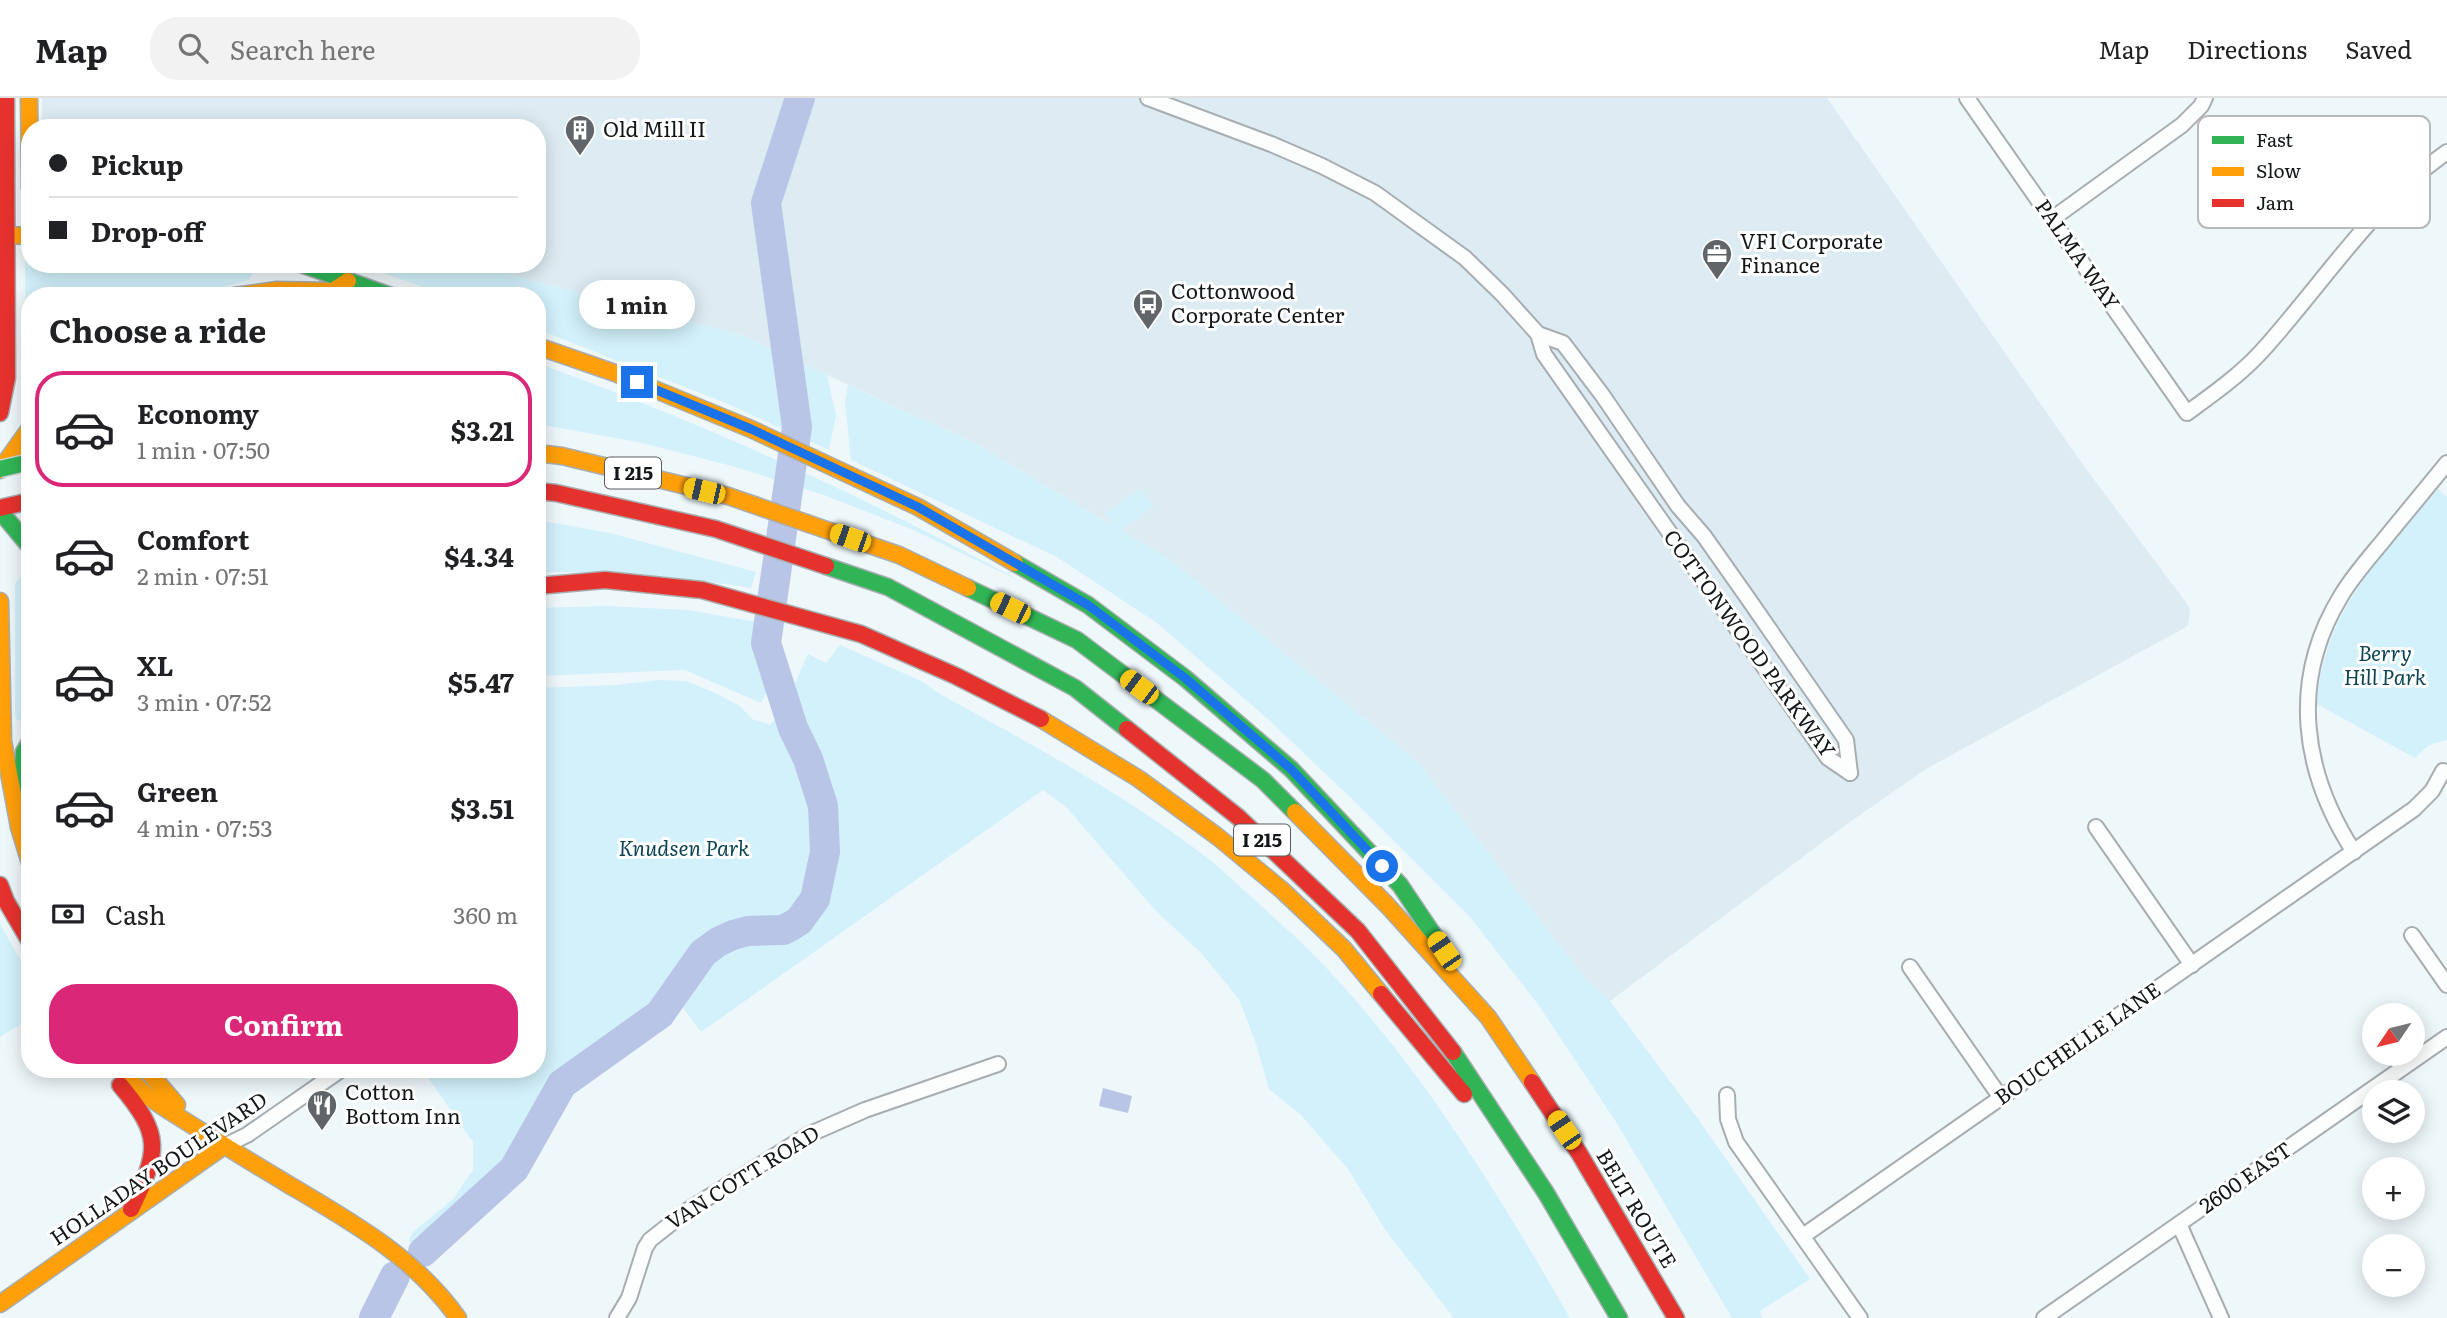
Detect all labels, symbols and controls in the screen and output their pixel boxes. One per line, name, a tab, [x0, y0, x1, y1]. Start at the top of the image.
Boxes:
search box	[150, 17, 640, 80]
text: Map	[35, 24, 108, 73]
icon: search	[174, 29, 212, 67]
text: Search here	[230, 29, 376, 68]
text: Map	[2098, 31, 2149, 66]
text: Directions	[2187, 31, 2307, 66]
text: Saved	[2345, 31, 2412, 66]
place label: Old Mill II	[603, 112, 706, 143]
building icon: Old Mill II	[563, 113, 597, 157]
legend	[2198, 116, 2430, 228]
text: Fast	[2256, 125, 2293, 153]
text: Pickup	[91, 144, 183, 183]
text: Slow	[2256, 156, 2301, 184]
text: Jam	[2256, 188, 2294, 216]
street label: PALMA WAY	[2029, 192, 2129, 315]
text: Drop-off	[91, 211, 204, 250]
place label: VFI Corporate Finance	[1740, 224, 1883, 279]
office icon: VFI Corporate Finance	[1700, 237, 1734, 281]
place label: Cottonwood Corporate Center	[1171, 274, 1345, 329]
callout: 1 min	[579, 280, 695, 330]
text: 1 min	[606, 287, 668, 321]
bus stop icon: Cottonwood Corporate Center	[1131, 287, 1165, 331]
text: Choose a ride	[49, 305, 266, 353]
route end	[621, 366, 653, 398]
text: Economy	[137, 393, 259, 432]
icon: car	[53, 398, 116, 461]
text: $3.21	[451, 410, 514, 449]
text: 1 min · 07:50	[137, 432, 270, 466]
road number: I 215	[605, 458, 661, 488]
car	[682, 476, 727, 506]
text: Comfort	[137, 519, 249, 558]
car	[827, 521, 874, 555]
street label: COTTONWOOD PARKWAY	[1658, 522, 1844, 763]
icon: car	[53, 524, 116, 587]
text: $4.34	[444, 536, 514, 575]
text: 2 min · 07:51	[137, 558, 269, 592]
car	[987, 589, 1034, 627]
park label: Berry Hill Park	[2344, 636, 2427, 691]
text: XL	[137, 645, 174, 684]
icon: car	[53, 650, 116, 713]
text: $5.47	[448, 662, 514, 701]
car	[1116, 666, 1163, 708]
text: 3 min · 07:52	[137, 684, 271, 718]
text: Green	[137, 771, 218, 810]
icon: car	[53, 776, 116, 839]
text: $3.51	[451, 788, 514, 827]
text: 4 min · 07:53	[137, 810, 273, 844]
road number: I 215	[1234, 824, 1290, 856]
park label: Knudsen Park	[618, 831, 750, 862]
route start	[1366, 850, 1398, 882]
text: Cash	[105, 894, 166, 933]
icon: cash	[49, 895, 87, 933]
text: 360 m	[453, 897, 518, 931]
car	[1424, 928, 1465, 974]
street label: BOUCHELLE LANE	[1987, 973, 2166, 1111]
button: Confirm	[49, 984, 518, 1064]
north arrow	[2362, 1003, 2426, 1066]
map controls	[2362, 1003, 2425, 1297]
place label: Cotton Bottom Inn	[345, 1075, 461, 1130]
button: layers	[2362, 1080, 2425, 1143]
street label: HOLLADAY BOULEVARD	[43, 1082, 272, 1251]
restaurant icon: Cotton Bottom Inn	[305, 1088, 339, 1132]
car	[1544, 1107, 1585, 1153]
street label: VAN COTT ROAD	[659, 1116, 825, 1236]
street label: 2600 EAST	[2192, 1133, 2297, 1219]
street label: BELT ROUTE	[1590, 1142, 1686, 1273]
button: +	[2362, 1157, 2425, 1220]
button: −	[2362, 1234, 2425, 1297]

